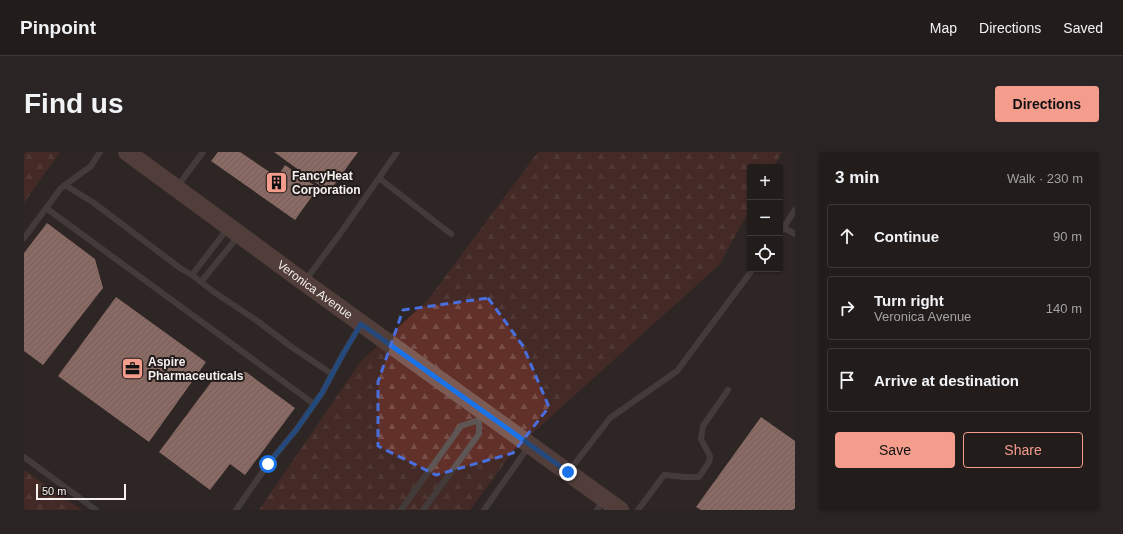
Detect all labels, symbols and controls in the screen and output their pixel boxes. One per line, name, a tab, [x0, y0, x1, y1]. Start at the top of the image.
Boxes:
text: Pinpoint	[20, 17, 96, 38]
text: Map	[930, 20, 957, 36]
text: Directions	[979, 20, 1041, 36]
text: Saved	[1063, 20, 1103, 36]
button: Directions	[995, 86, 1099, 122]
text: Find us	[24, 88, 124, 119]
map controls	[747, 164, 783, 272]
button: +	[747, 164, 783, 200]
text: 3 min	[835, 168, 879, 187]
place label: FancyHeat Corporation	[292, 169, 361, 197]
building icon: FancyHeat Corporation	[263, 170, 289, 196]
text: Walk · 230 m	[1007, 171, 1083, 186]
button: −	[747, 200, 783, 236]
icon: ahead	[836, 225, 858, 247]
text: Continue	[874, 228, 939, 245]
text: 90 m	[1053, 229, 1082, 244]
button: locate	[747, 236, 783, 272]
street label: Veronica Avenue	[274, 258, 356, 322]
text: Turn right	[874, 292, 944, 309]
icon: right	[836, 297, 858, 319]
text: 140 m	[1046, 301, 1082, 316]
text: Veronica Avenue	[874, 309, 971, 324]
place label: Aspire Pharmaceuticals	[148, 355, 244, 383]
office icon: Aspire Pharmaceuticals	[119, 356, 145, 382]
icon: arrive	[836, 369, 858, 391]
text: Arrive at destination	[874, 372, 1019, 389]
button: Save	[835, 432, 955, 468]
button: Share	[963, 432, 1083, 468]
route start	[259, 455, 277, 473]
route end	[559, 463, 577, 481]
scale bar	[36, 482, 126, 501]
text: 50 m	[42, 485, 66, 497]

